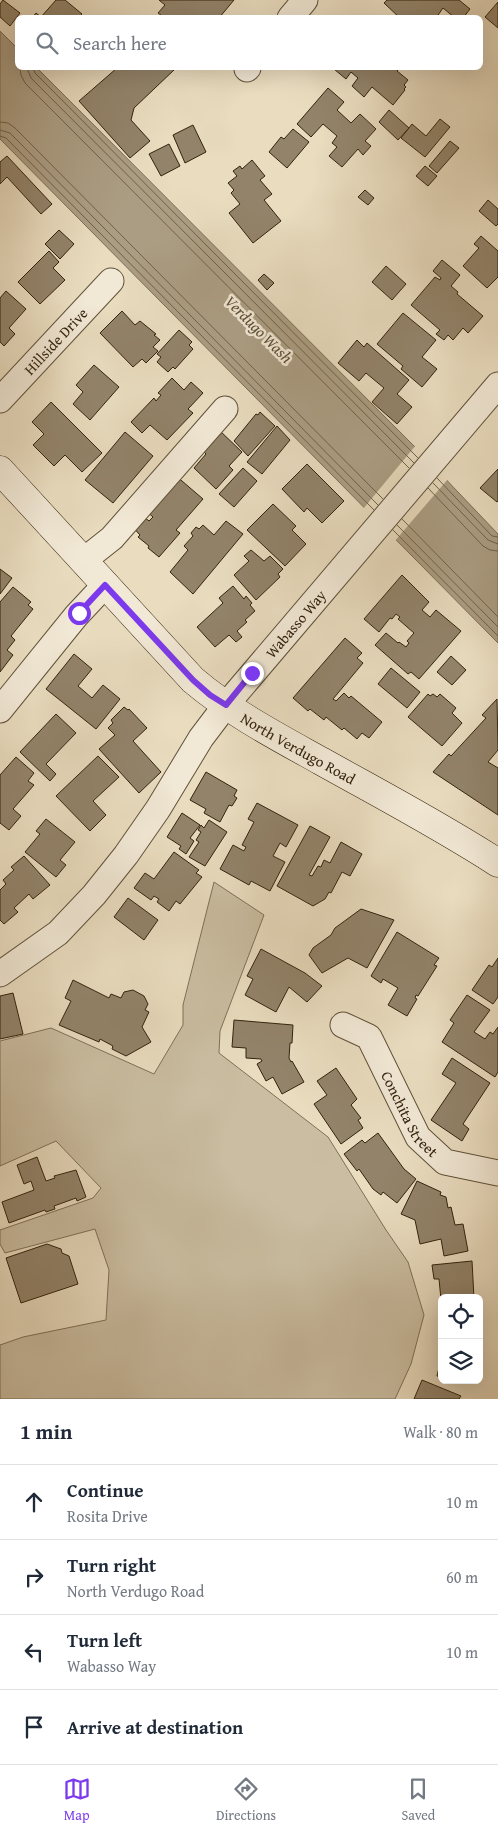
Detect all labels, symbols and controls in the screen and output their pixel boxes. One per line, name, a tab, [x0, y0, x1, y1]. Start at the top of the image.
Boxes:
search box	[15, 15, 483, 70]
icon: search	[33, 29, 61, 57]
text: Search here	[73, 29, 167, 57]
water label: Verdugo Wash	[220, 290, 298, 368]
street label: Hillside Drive	[19, 303, 92, 379]
street label: Wabasso Way	[260, 584, 331, 662]
route start	[68, 602, 91, 625]
route end	[241, 662, 264, 685]
street label: North Verdugo Road	[237, 707, 360, 789]
street label: Conchita Street	[377, 1067, 444, 1162]
map controls	[438, 1294, 483, 1384]
button: locate	[438, 1294, 483, 1339]
button: layers	[438, 1339, 483, 1384]
text: 1 min	[20, 1416, 72, 1447]
text: Walk · 80 m	[403, 1420, 478, 1444]
text: Continue	[67, 1476, 144, 1504]
icon: ahead	[20, 1488, 48, 1516]
text: 10 m	[446, 1490, 478, 1514]
text: Rosita Drive	[67, 1504, 148, 1528]
text: Turn right	[67, 1551, 156, 1579]
icon: right	[20, 1563, 48, 1591]
text: 60 m	[446, 1565, 478, 1589]
text: North Verdugo Road	[67, 1579, 204, 1603]
text: Turn left	[67, 1626, 142, 1654]
icon: left	[20, 1638, 48, 1666]
text: 10 m	[446, 1640, 478, 1664]
text: Wabasso Way	[67, 1654, 156, 1678]
icon: arrive	[20, 1713, 48, 1741]
text: Arrive at destination	[67, 1713, 243, 1741]
tab: Map	[63, 1775, 91, 1825]
tab: Directions	[216, 1775, 276, 1825]
tab: Saved	[401, 1775, 435, 1825]

